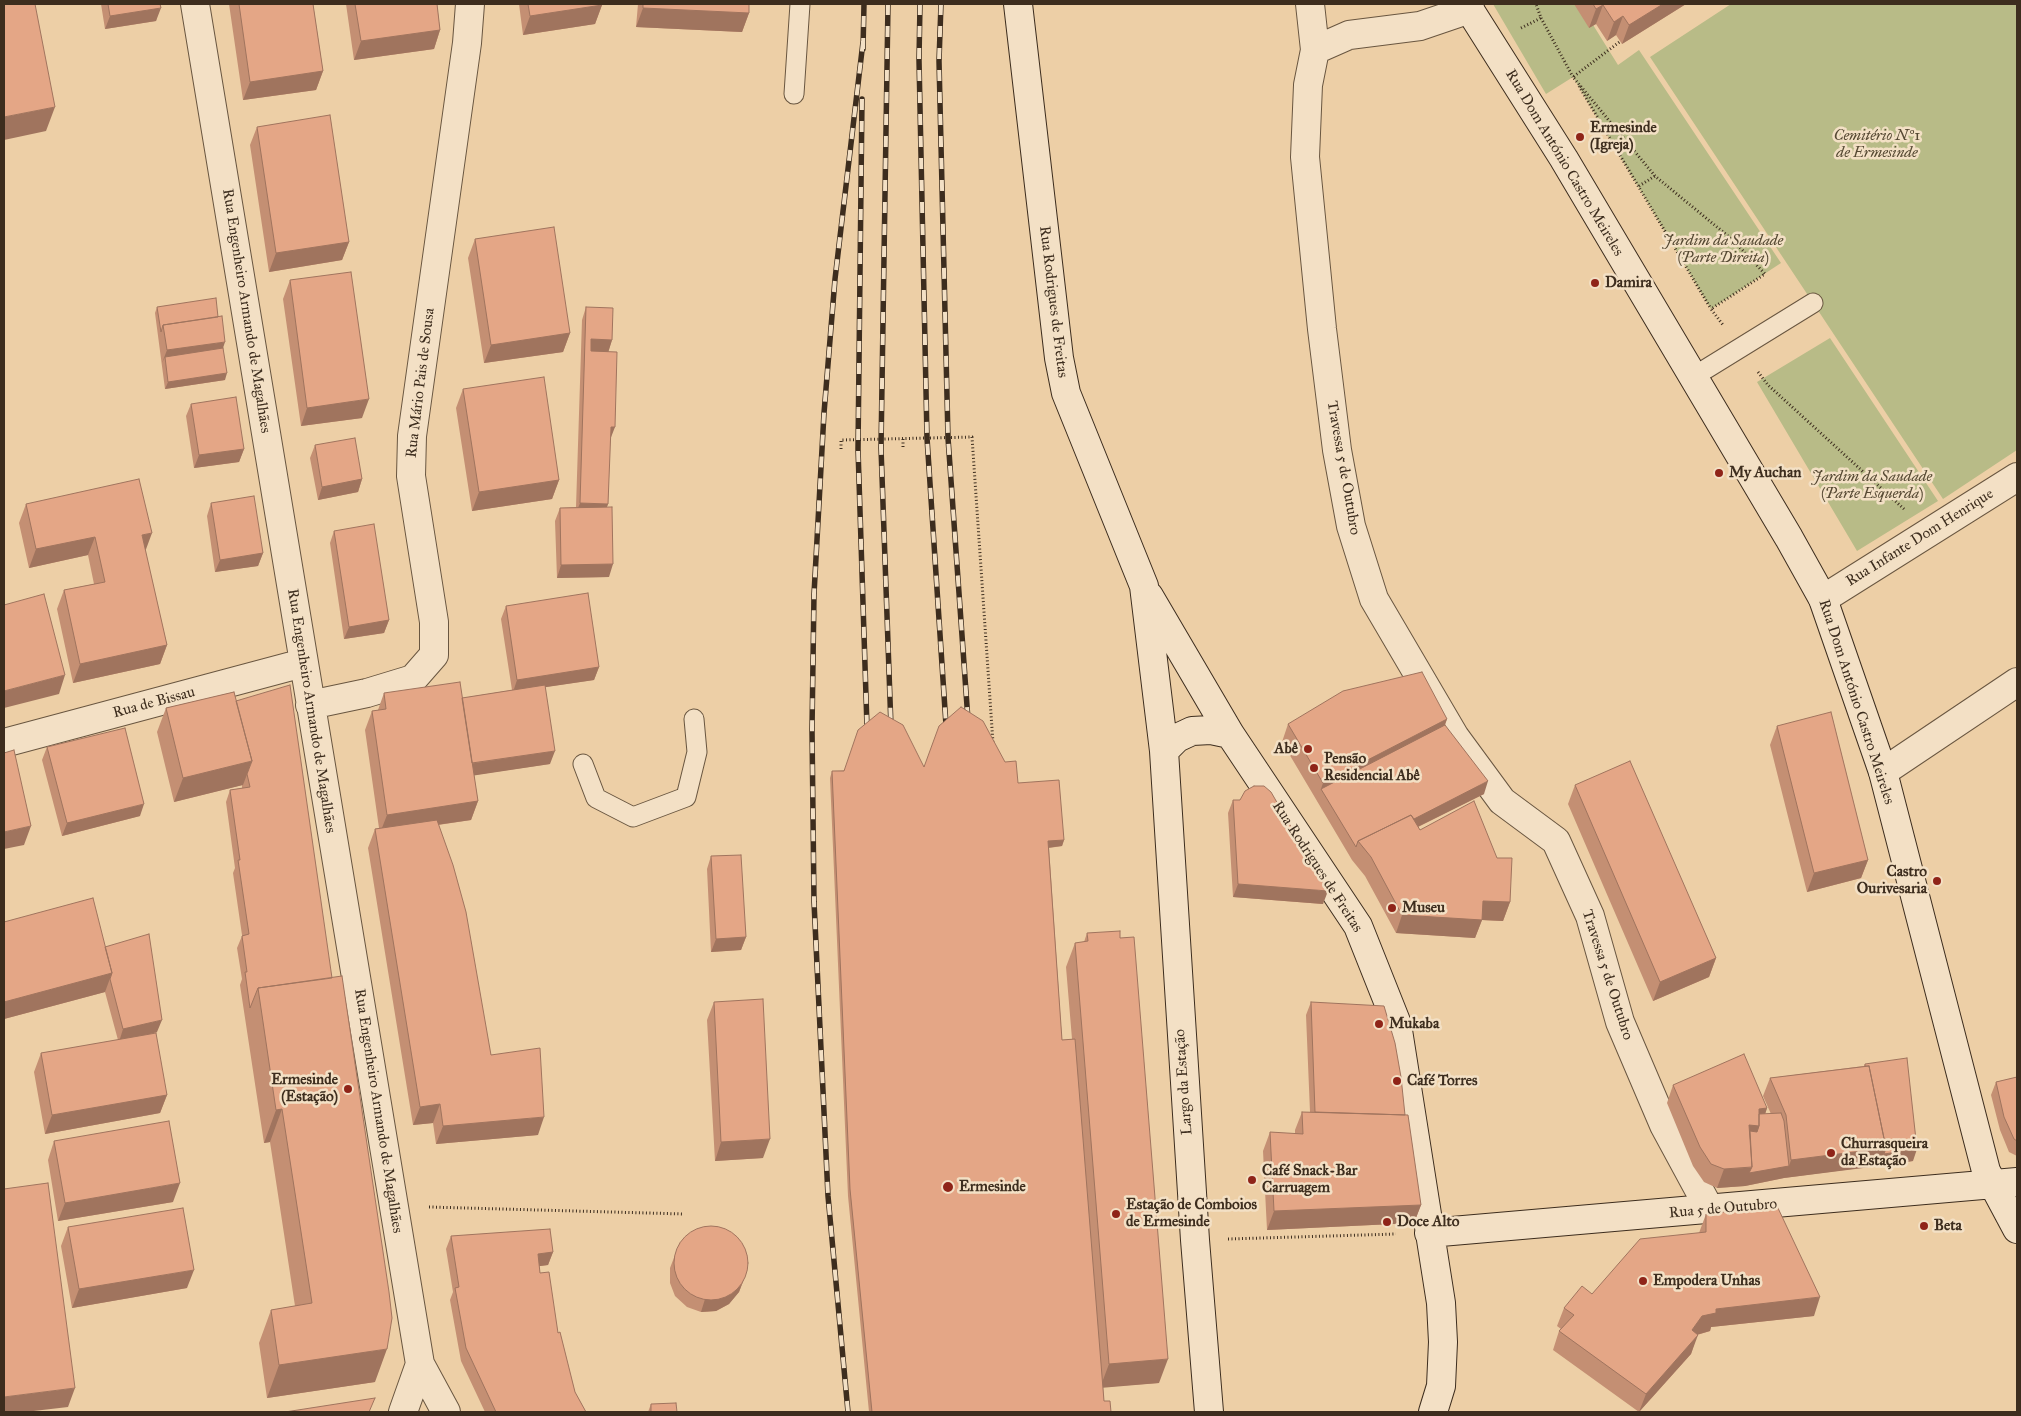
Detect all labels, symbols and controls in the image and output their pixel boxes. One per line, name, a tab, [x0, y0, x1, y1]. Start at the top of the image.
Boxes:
street label: Rua Dom António Castro Meireles	[1501, 66, 1627, 260]
place label: Ermesinde (Igreja)	[1590, 119, 1657, 154]
park label: Cemitério Nº1 de Ermesinde	[1834, 127, 1920, 162]
marker: Ermesinde (Igreja)	[1574, 131, 1586, 143]
street label: Rua Engenheiro Armando de Magalhães	[218, 188, 274, 434]
street label: Rua Rodrigues de Freitas	[1035, 225, 1071, 379]
park label: Jardim da Saudade (Parte Direita)	[1663, 232, 1783, 267]
place label: Damira	[1605, 274, 1652, 292]
marker: Damira	[1589, 277, 1601, 289]
street label: Rua Mário Pais de Sousa	[403, 307, 439, 459]
street label: Travessa 5 de Outubro	[1322, 400, 1364, 536]
place label: My Auchan	[1729, 464, 1801, 482]
marker: My Auchan	[1713, 467, 1725, 479]
park label: Jardim da Saudade (Parte Esquerda)	[1812, 468, 1932, 503]
street label: Rua Infante Dom Henrique	[1843, 485, 1997, 591]
street label: Rua Engenheiro Armando de Magalhães	[283, 588, 339, 834]
street label: Rua Dom António Castro Meireles	[1814, 597, 1898, 807]
street label: Rua de Bissau	[111, 683, 197, 723]
place label: Abê	[1274, 740, 1298, 758]
marker: Abê	[1302, 743, 1314, 755]
place label: Pensão Residencial Abê	[1324, 750, 1420, 785]
marker: Pensão Residencial Abê	[1308, 762, 1320, 774]
street label: Rua Rodrigues de Freitas	[1268, 798, 1366, 936]
place label: Castro Ourivesaria	[1857, 863, 1927, 898]
marker: Castro Ourivesaria	[1931, 875, 1943, 887]
place label: Museu	[1402, 899, 1445, 917]
marker: Museu	[1386, 902, 1398, 914]
street label: Travessa 5 de Outubro	[1577, 908, 1637, 1042]
street label: Rua Engenheiro Armando de Magalhães	[350, 988, 406, 1234]
place label: Mukaba	[1389, 1015, 1439, 1033]
marker: Mukaba	[1373, 1018, 1385, 1030]
street label: Largo da Estação	[1171, 1028, 1197, 1136]
place label: Ermesinde (Estação)	[271, 1071, 338, 1106]
place label: Café Torres	[1407, 1072, 1477, 1090]
marker: Café Torres	[1391, 1075, 1403, 1087]
marker: Ermesinde (Estação)	[342, 1083, 354, 1095]
place label: Churrasqueira da Estação	[1841, 1135, 1928, 1170]
marker: Churrasqueira da Estação	[1825, 1147, 1837, 1159]
place label: Café Snack-Bar Carruagem	[1262, 1162, 1357, 1197]
marker: Café Snack-Bar Carruagem	[1246, 1174, 1258, 1186]
place label: Ermesinde	[959, 1178, 1026, 1196]
marker: Ermesinde	[941, 1180, 955, 1194]
street label: Rua 5 de Outubro	[1668, 1195, 1778, 1223]
place label: Estação de Comboios de Ermesinde	[1126, 1196, 1257, 1231]
marker: Estação de Comboios de Ermesinde	[1110, 1208, 1122, 1220]
place label: Doce Alto	[1397, 1213, 1459, 1231]
marker: Doce Alto	[1381, 1216, 1393, 1228]
place label: Beta	[1934, 1217, 1962, 1235]
marker: Beta	[1918, 1220, 1930, 1232]
place label: Empodera Unhas	[1653, 1272, 1760, 1290]
marker: Empodera Unhas	[1637, 1275, 1649, 1287]

